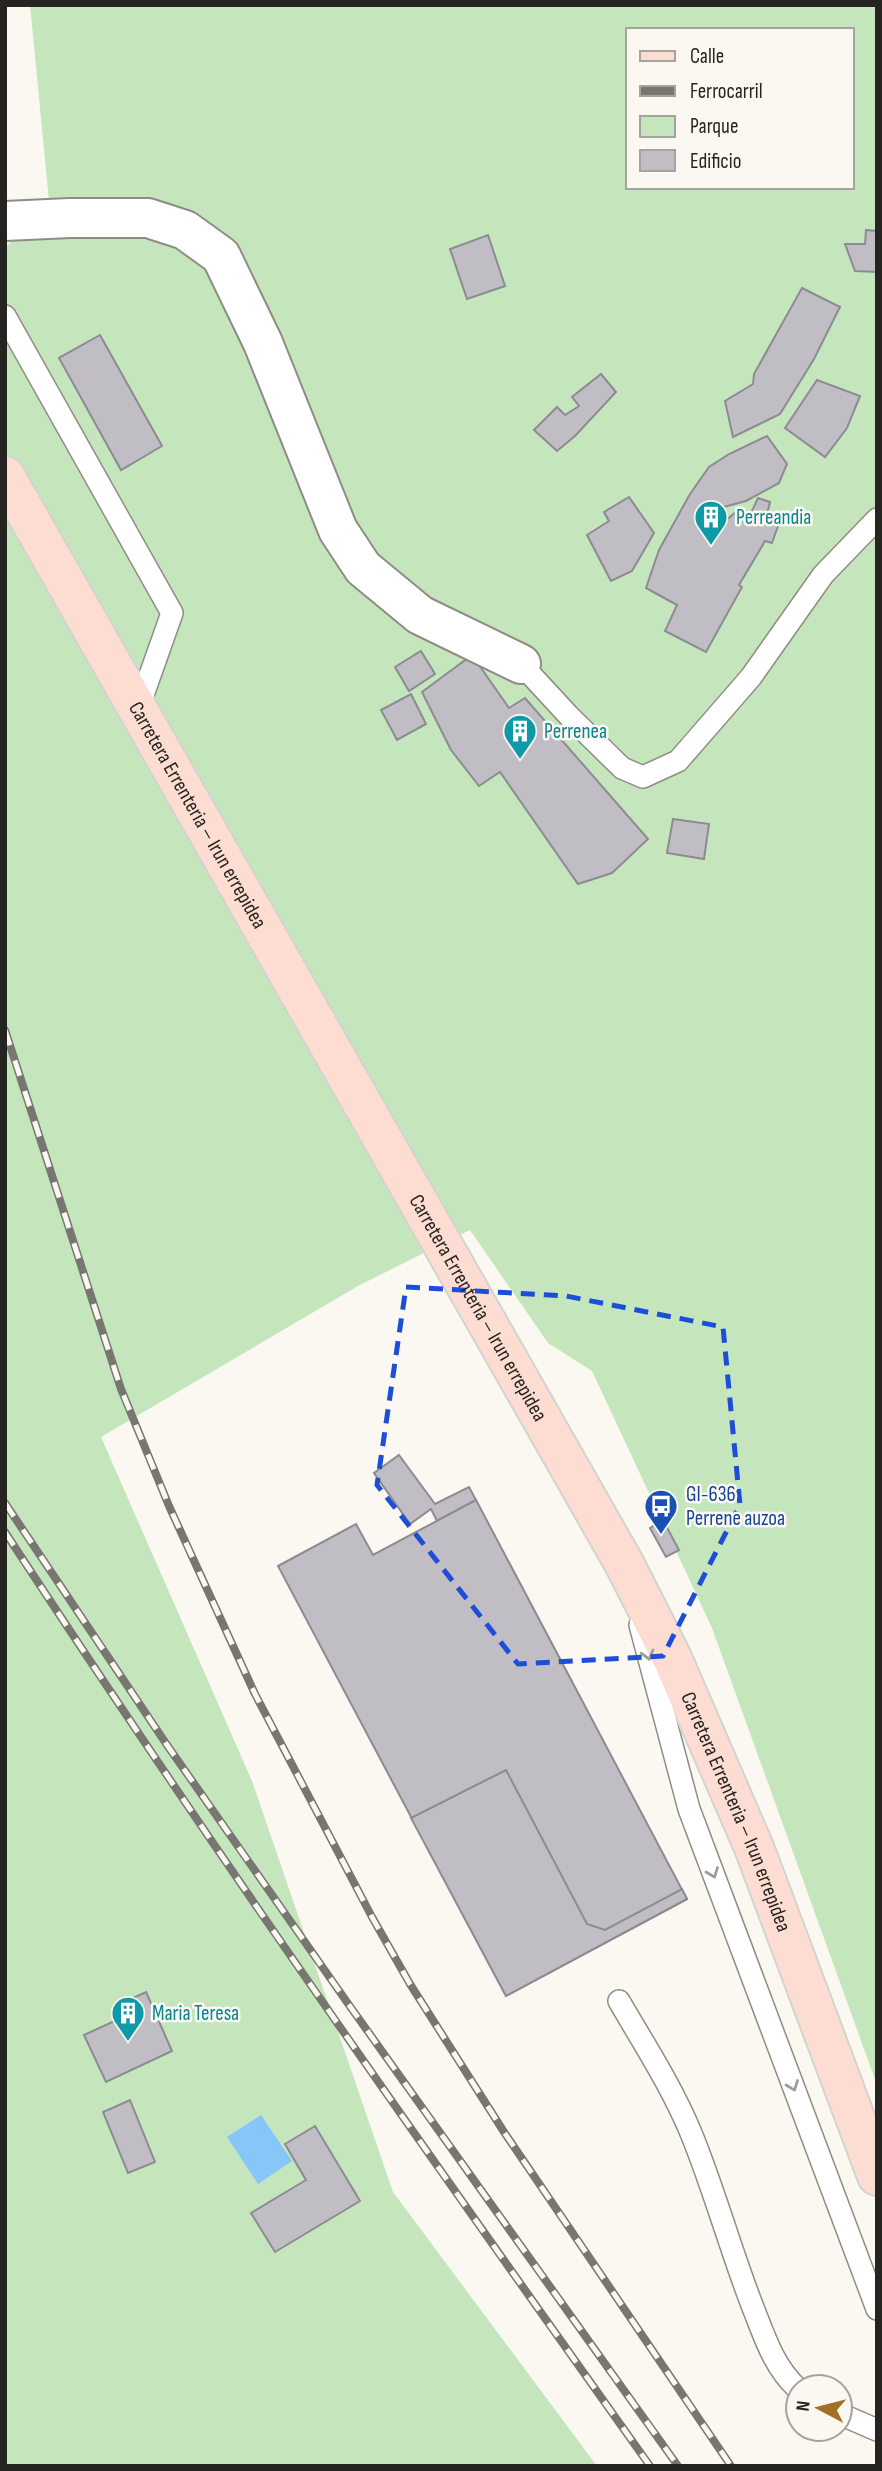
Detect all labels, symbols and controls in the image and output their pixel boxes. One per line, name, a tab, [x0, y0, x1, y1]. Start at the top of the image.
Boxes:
legend	[626, 28, 854, 189]
text: Calle	[690, 44, 724, 69]
text: Ferrocarril	[690, 79, 763, 104]
text: Parque	[690, 114, 738, 139]
text: Edificio	[690, 149, 741, 174]
building icon: Perreandia	[692, 498, 730, 547]
place label: Perreandia	[736, 505, 811, 530]
street label: Carretera Errenteria – Irun errepidea	[124, 697, 272, 933]
building icon: Perrenea	[501, 712, 539, 761]
place label: Perrenea	[544, 719, 607, 744]
street label: Carretera Errenteria – Irun errepidea	[404, 1190, 553, 1426]
place label: GI-636 Perrene auzoa	[686, 1482, 785, 1531]
bus stop icon: GI-636 Perrene auzoa	[642, 1487, 680, 1536]
one-way arrow	[640, 1649, 654, 1661]
street label: Carretera Errenteria – Irun errepidea	[676, 1688, 797, 1935]
one-way arrow	[705, 1866, 719, 1879]
building icon: Maria Teresa	[109, 1994, 147, 2043]
place label: Maria Teresa	[152, 2001, 239, 2026]
one-way arrow	[785, 2079, 799, 2091]
north arrow	[784, 2373, 854, 2443]
text: N	[792, 2400, 816, 2413]

